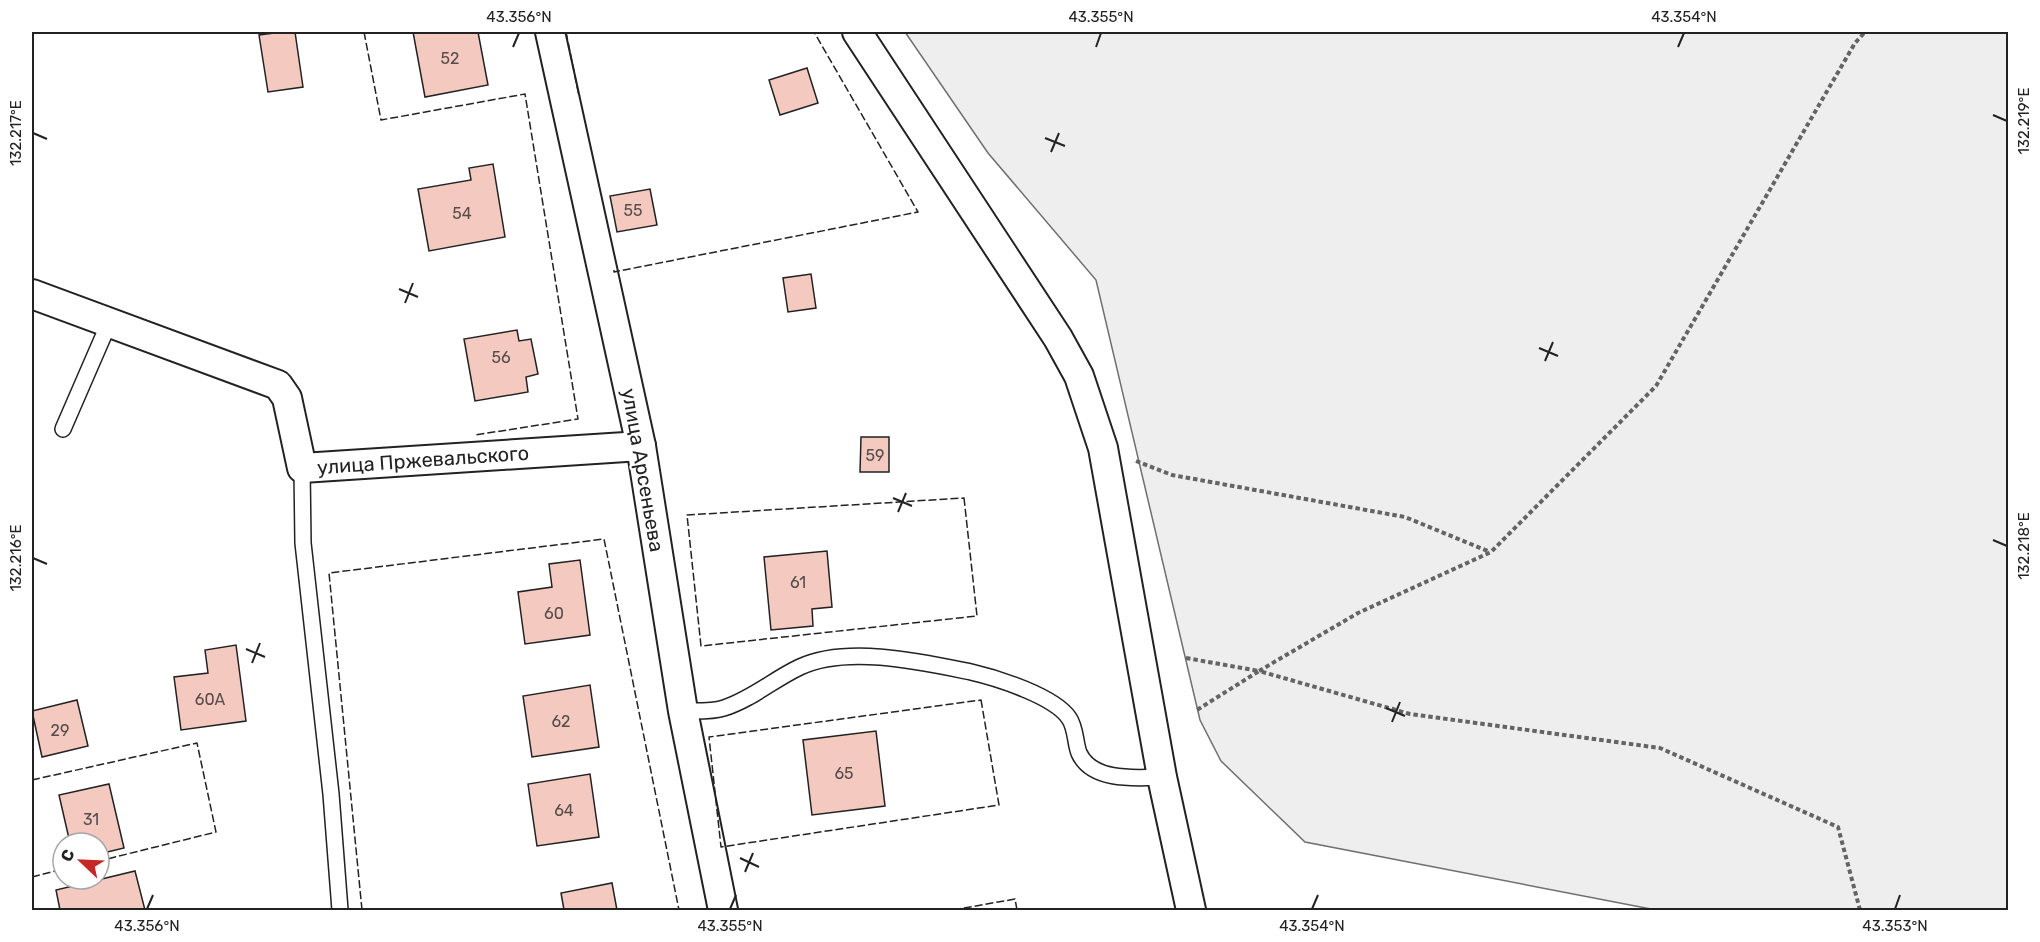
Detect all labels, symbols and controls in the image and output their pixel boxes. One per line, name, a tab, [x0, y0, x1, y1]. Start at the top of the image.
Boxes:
text: 43.356°N	[486, 8, 552, 26]
text: 43.355°N	[1068, 8, 1134, 26]
text: 43.354°N	[1651, 8, 1717, 26]
house number: 52	[441, 49, 459, 68]
text: 132.219°E	[2015, 87, 2033, 155]
text: 132.217°E	[7, 100, 25, 166]
house number: 55	[623, 201, 643, 220]
house number: 54	[452, 204, 472, 223]
house number: 56	[491, 348, 511, 367]
street label: улица Арсеньева	[617, 386, 669, 554]
street label: улица Пржевальского	[316, 441, 530, 479]
house number: 59	[866, 446, 885, 465]
text: 132.218°E	[2015, 512, 2033, 580]
text: 132.216°E	[7, 524, 25, 592]
house number: 61	[790, 573, 806, 592]
house number: 60	[544, 604, 564, 623]
house number: 60А	[195, 690, 226, 709]
house number: 62	[551, 712, 571, 731]
house number: 29	[51, 721, 69, 740]
house number: 65	[834, 764, 854, 783]
house number: 64	[554, 801, 574, 820]
house number: 31	[83, 810, 99, 829]
north arrow	[51, 831, 111, 891]
text: С	[57, 846, 79, 864]
text: 43.356°N	[114, 917, 180, 935]
text: 43.355°N	[697, 917, 763, 935]
text: 43.354°N	[1279, 917, 1345, 935]
text: 43.353°N	[1862, 917, 1928, 935]

